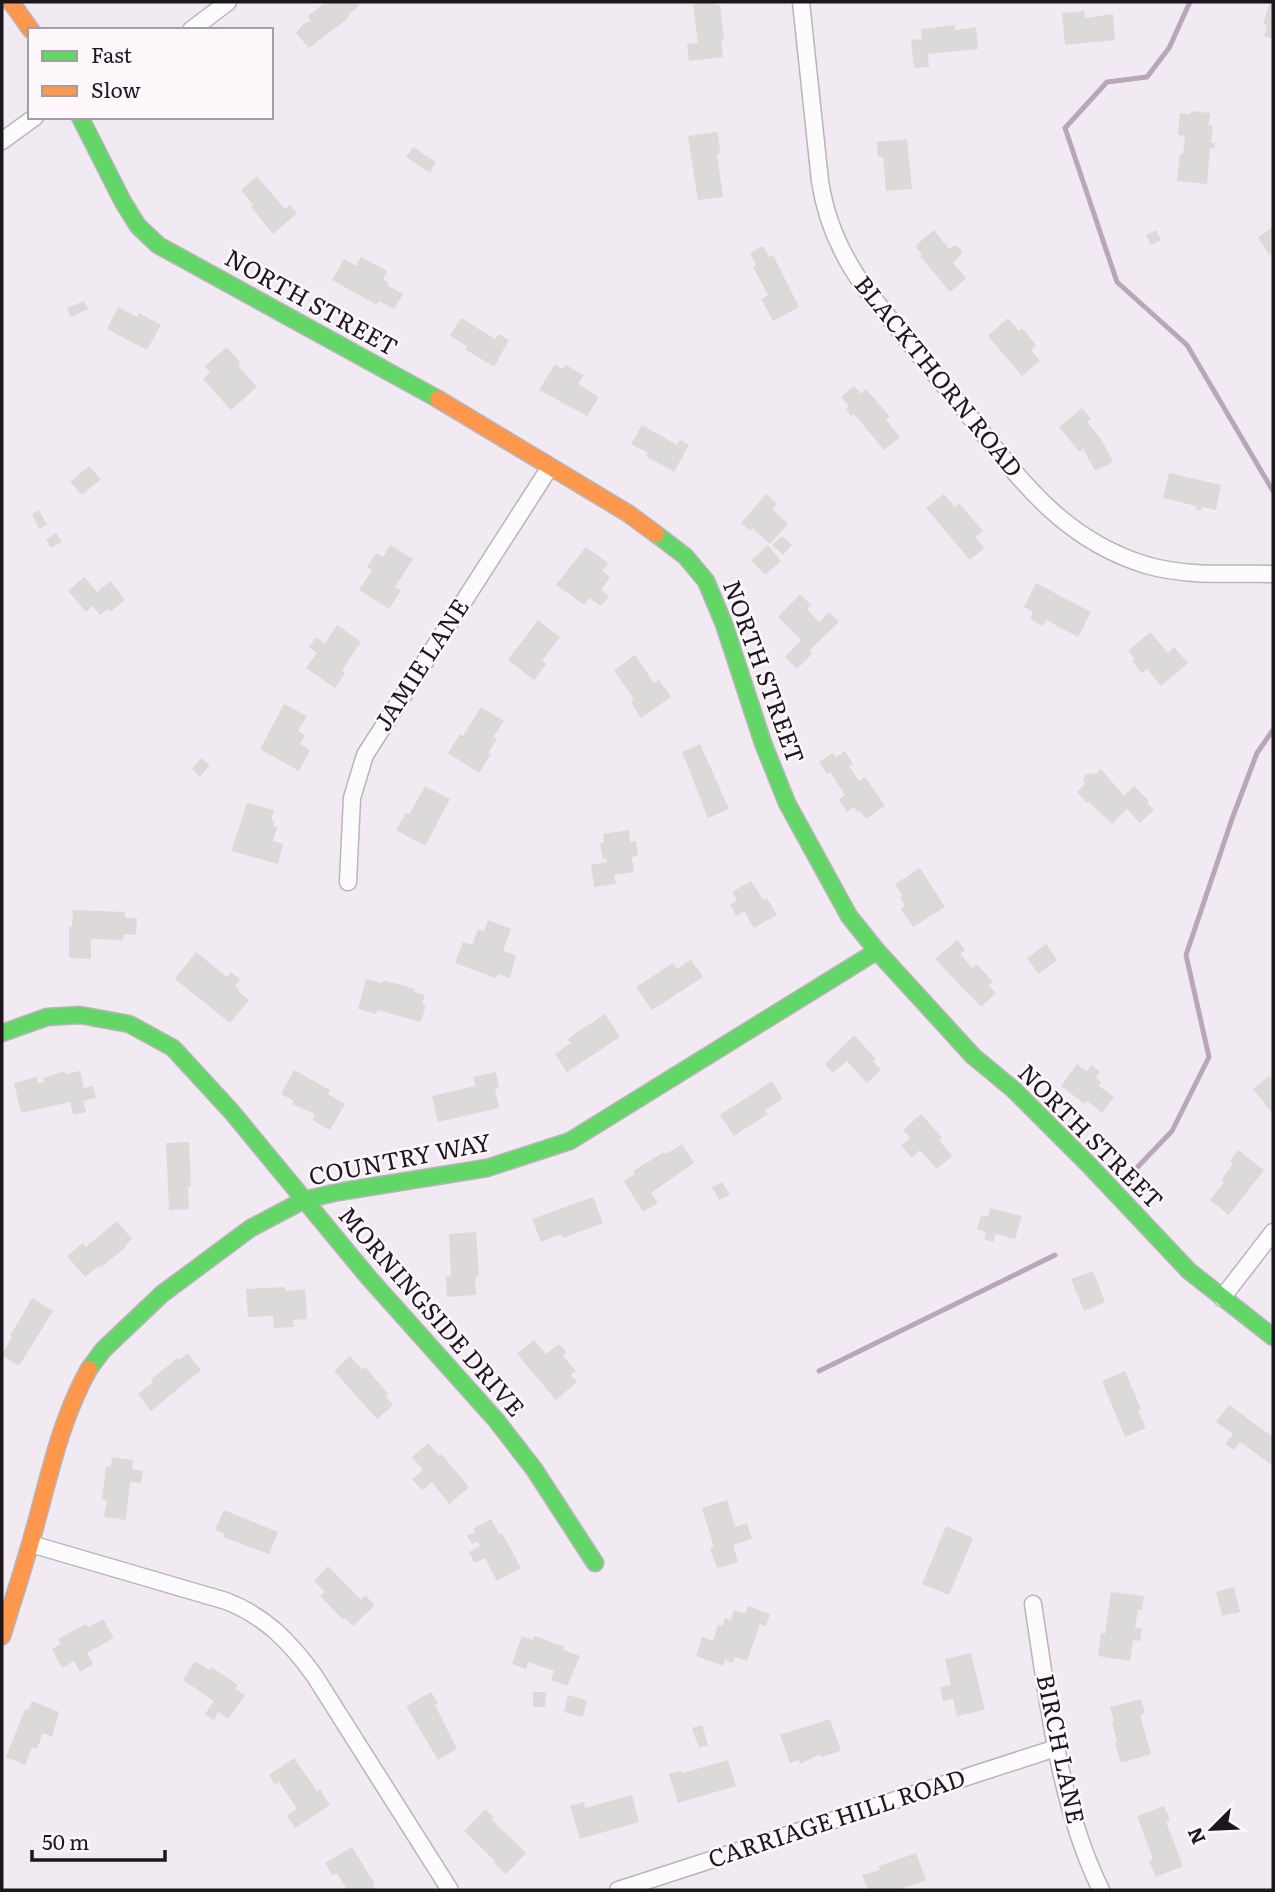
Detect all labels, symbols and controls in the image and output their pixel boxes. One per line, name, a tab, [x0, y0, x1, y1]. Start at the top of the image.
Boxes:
legend	[28, 28, 273, 119]
text: Fast	[91, 38, 132, 69]
text: Slow	[91, 73, 141, 104]
street label: NORTH STREET	[219, 239, 405, 363]
street label: BLACKTHORN ROAD	[848, 267, 1032, 484]
street label: NORTH STREET	[716, 575, 815, 768]
street label: JAMIE LANE	[364, 591, 476, 737]
street label: NORTH STREET	[1011, 1055, 1172, 1216]
street label: COUNTRY WAY	[305, 1123, 494, 1192]
street label: MORNINGSIDE DRIVE	[332, 1198, 534, 1423]
street label: BIRCH LANE	[1030, 1670, 1095, 1827]
street label: CARRIAGE HILL ROAD	[703, 1758, 969, 1875]
north arrow	[1177, 1794, 1247, 1864]
scale bar	[32, 1818, 164, 1862]
text: N	[1180, 1823, 1212, 1849]
text: 50 m	[42, 1825, 89, 1856]

